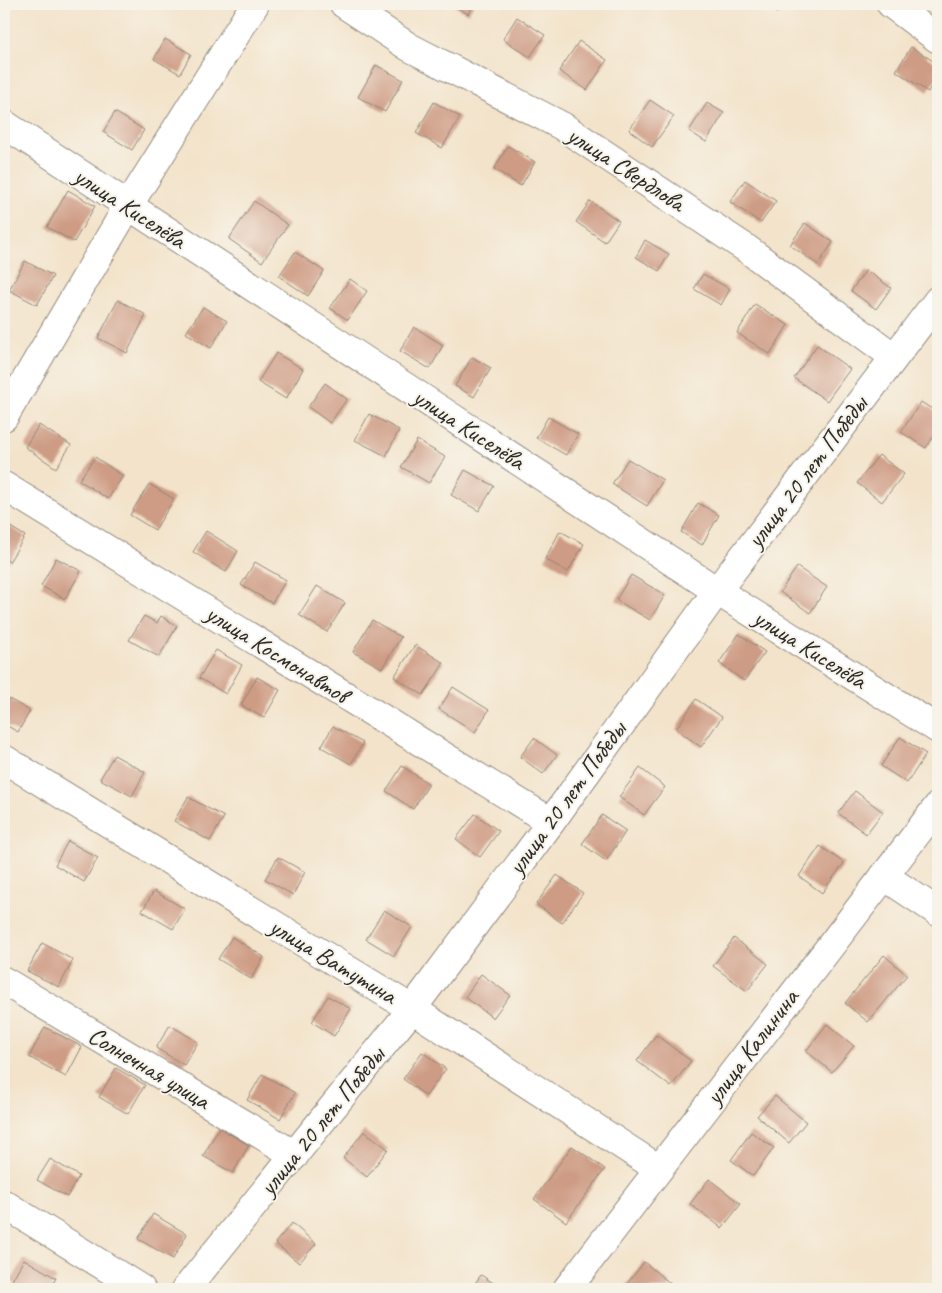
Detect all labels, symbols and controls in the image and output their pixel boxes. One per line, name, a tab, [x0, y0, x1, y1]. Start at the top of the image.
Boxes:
street label: улица Свердлова	[559, 118, 693, 220]
street label: улица Киселёва	[66, 159, 194, 257]
street label: улица Киселёва	[405, 380, 533, 478]
street label: улица 20 лет Победы	[738, 388, 876, 556]
street label: улица Космонавтов	[198, 596, 358, 713]
street label: улица Киселёва	[746, 601, 874, 697]
street label: улица 20 лет Победы	[499, 713, 635, 883]
street label: улица Ватутина	[262, 909, 404, 1013]
street label: улица Калинина	[697, 981, 807, 1113]
street label: Солнечная улица	[82, 1019, 217, 1118]
street label: улица 20 лет Победы	[251, 1039, 393, 1203]

